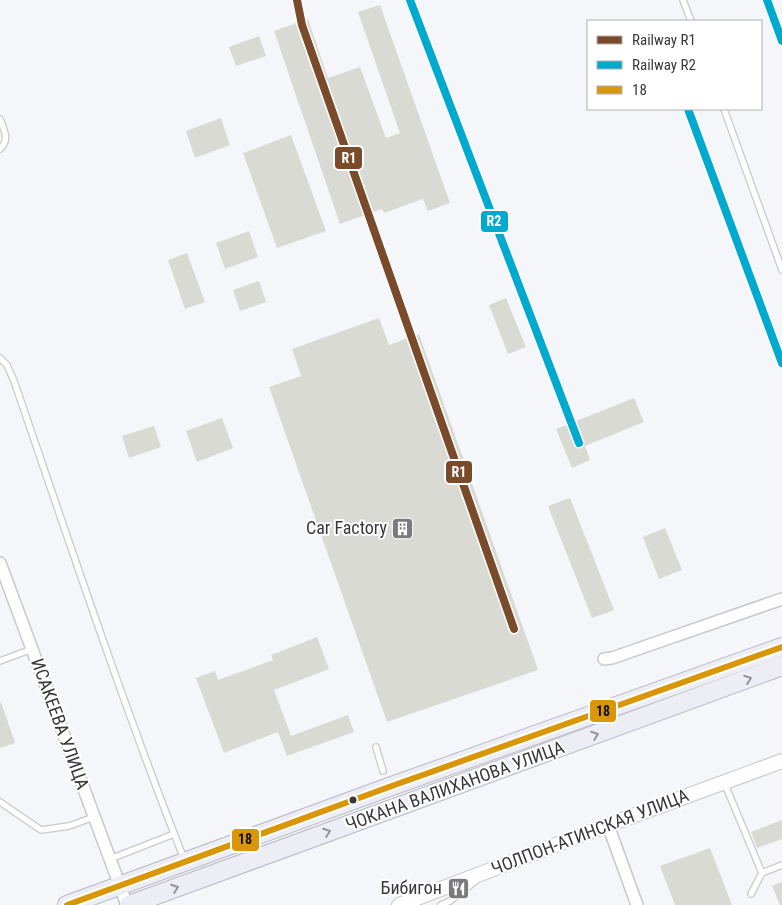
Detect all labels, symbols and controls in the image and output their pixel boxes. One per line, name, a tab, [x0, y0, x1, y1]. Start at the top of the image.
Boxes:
legend	[587, 20, 762, 110]
text: Railway R1	[632, 31, 696, 49]
text: Railway R2	[632, 56, 696, 74]
text: 18	[632, 81, 647, 99]
line badge: R1	[334, 146, 363, 170]
text: R1	[342, 150, 356, 166]
line badge: R2	[480, 210, 509, 233]
text: R2	[487, 213, 501, 229]
line badge: R1	[445, 460, 473, 484]
text: R1	[452, 464, 466, 480]
building icon: Car Factory	[391, 516, 415, 540]
place label: Car Factory	[306, 517, 388, 538]
street label: ИСАКЕЕВА УЛИЦА	[27, 656, 94, 793]
one-way arrow	[743, 675, 751, 685]
line badge: 18	[589, 699, 617, 723]
text: 18	[596, 703, 610, 719]
one-way arrow	[590, 731, 599, 741]
street label: ЧОКАНА ВАЛИХАНОВА УЛИЦА	[343, 736, 568, 835]
street label: ЧОЛПОН-АТИНСКАЯ УЛИЦА	[488, 784, 692, 879]
unlabelled marker	[348, 795, 358, 805]
line badge: 18	[231, 828, 260, 852]
one-way arrow	[322, 828, 331, 838]
text: 18	[238, 831, 252, 847]
restaurant icon: Бибигон	[446, 876, 470, 900]
place label: Бибигон	[380, 877, 442, 898]
one-way arrow	[170, 884, 178, 894]

